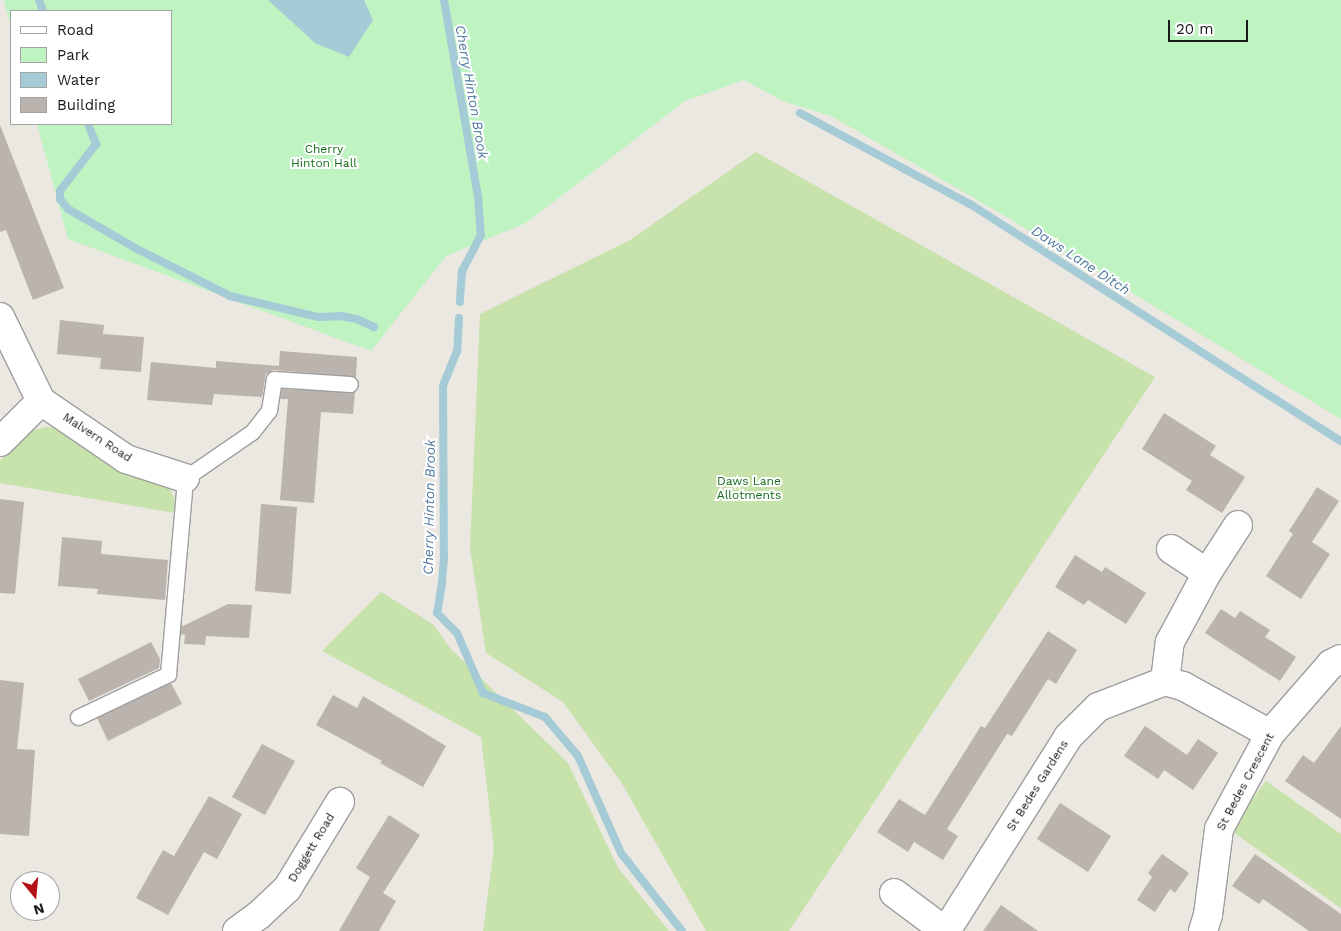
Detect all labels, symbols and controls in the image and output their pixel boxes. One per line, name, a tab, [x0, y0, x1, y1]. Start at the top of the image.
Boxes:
legend	[10, 10, 172, 125]
scale bar	[1171, 10, 1251, 42]
text: 20 m	[1176, 20, 1214, 38]
text: Road	[57, 21, 94, 39]
water label: Cherry Hinton Brook	[452, 24, 492, 160]
text: Park	[57, 46, 89, 64]
text: Water	[57, 71, 100, 89]
text: Building	[57, 96, 115, 114]
park label: Cherry Hinton Hall	[291, 143, 357, 171]
water label: Daws Lane Ditch	[1029, 222, 1133, 298]
street label: Malvern Road	[60, 410, 134, 466]
water label: Cherry Hinton Brook	[419, 439, 439, 575]
park label: Daws Lane Allotments	[717, 475, 781, 503]
street label: St Bedes Crescent	[1214, 731, 1278, 833]
street label: St Bedes Gardens	[1004, 738, 1072, 834]
street label: Doggett Road	[286, 811, 338, 885]
north arrow	[10, 871, 60, 921]
text: N	[32, 900, 46, 919]

